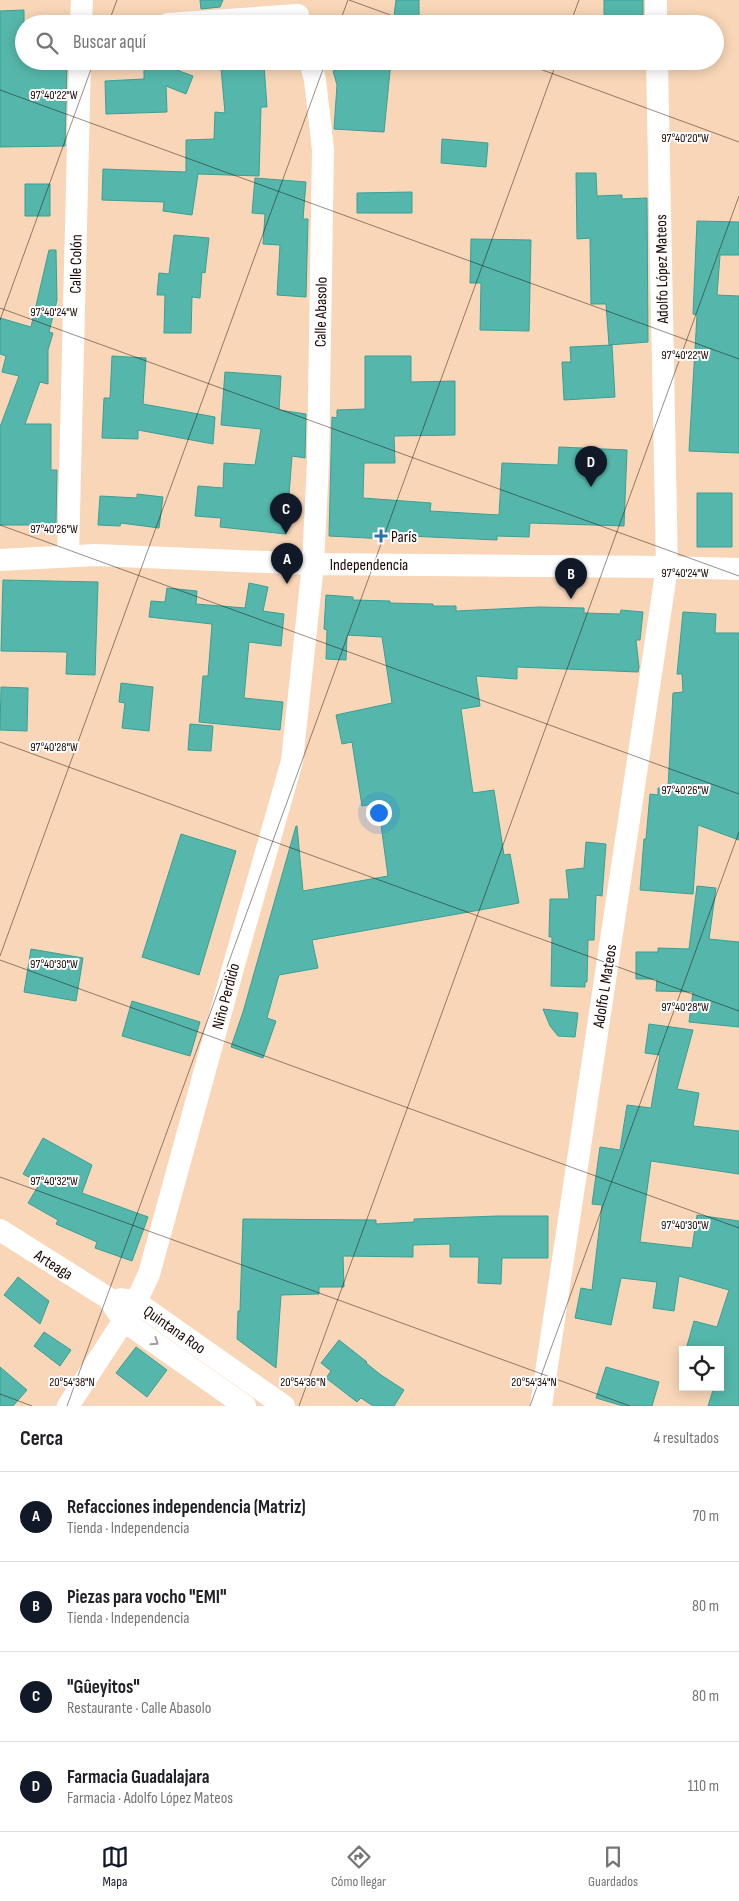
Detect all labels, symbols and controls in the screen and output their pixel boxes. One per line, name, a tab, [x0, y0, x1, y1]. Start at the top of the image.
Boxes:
search box	[15, 15, 724, 70]
icon: search	[33, 29, 61, 57]
text: Buscar aquí	[73, 31, 146, 54]
text: 97°40'22"W	[30, 88, 78, 103]
text: 97°40'20"W	[661, 131, 709, 146]
street label: Adolfo López Mateos	[652, 214, 673, 325]
street label: Calle Colón	[66, 234, 87, 294]
street label: Calle Abasolo	[311, 277, 332, 347]
text: 97°40'24"W	[30, 305, 78, 320]
text: 97°40'22"W	[661, 348, 709, 363]
pin: D	[575, 446, 607, 487]
pin: C	[270, 493, 302, 534]
text: 97°40'26"W	[30, 522, 78, 537]
place label: París	[391, 528, 417, 547]
marker: París	[375, 530, 387, 542]
pin: A	[271, 543, 303, 584]
street label: Independencia	[330, 556, 408, 575]
pin: B	[555, 558, 587, 599]
text: 97°40'24"W	[661, 566, 709, 581]
text: 97°40'28"W	[30, 740, 78, 755]
text: 97°40'26"W	[661, 783, 709, 798]
your location	[366, 800, 392, 826]
street label: Adolfo L Mateos	[589, 943, 621, 1030]
text: 97°40'30"W	[30, 957, 78, 972]
street label: Niño Perdido	[209, 961, 244, 1032]
text: 97°40'28"W	[661, 1000, 709, 1015]
text: 97°40'32"W	[30, 1174, 78, 1189]
text: 97°40'30"W	[661, 1218, 709, 1233]
street label: Arteaga	[30, 1246, 76, 1284]
street label: Quintana Roo	[139, 1302, 209, 1359]
one-way arrow	[149, 1337, 158, 1345]
map controls	[679, 1346, 724, 1391]
button: locate	[679, 1346, 724, 1391]
text: 20°54'38"N	[49, 1375, 95, 1390]
text: 20°54'36"N	[280, 1375, 326, 1390]
text: 20°54'34"N	[511, 1375, 557, 1390]
text: Cerca	[20, 1426, 63, 1451]
text: 4 resultados	[654, 1429, 719, 1448]
text: Refacciones independencia (Matriz)	[67, 1496, 306, 1519]
text: A	[32, 1507, 40, 1526]
text: 70 m	[693, 1507, 719, 1526]
text: Tienda · Independencia	[67, 1519, 189, 1538]
text: Piezas para vocho "EMI"	[67, 1586, 227, 1609]
text: B	[32, 1597, 40, 1616]
text: 80 m	[692, 1597, 719, 1616]
text: Tienda · Independencia	[67, 1609, 189, 1628]
text: "Gûeyitos"	[67, 1676, 140, 1699]
text: C	[32, 1687, 40, 1706]
text: 80 m	[692, 1687, 719, 1706]
text: Restaurante · Calle Abasolo	[67, 1699, 211, 1718]
text: Farmacia Guadalajara	[67, 1766, 210, 1789]
text: D	[32, 1777, 40, 1796]
text: 110 m	[688, 1777, 719, 1796]
text: Farmacia · Adolfo López Mateos	[67, 1789, 233, 1808]
tab: Mapa	[101, 1843, 129, 1890]
tab: Cómo llegar	[331, 1843, 386, 1890]
tab: Guardados	[588, 1843, 638, 1890]

